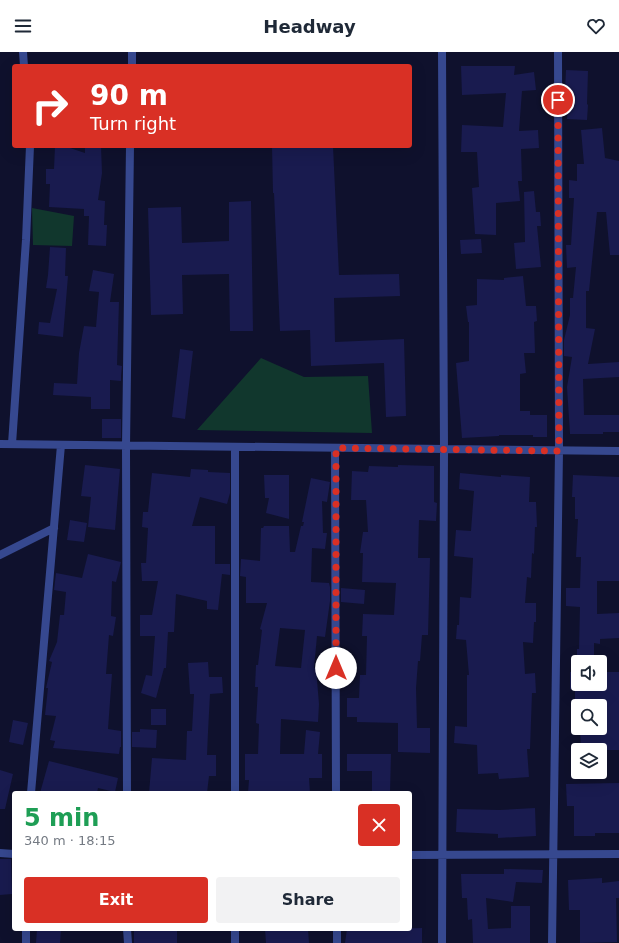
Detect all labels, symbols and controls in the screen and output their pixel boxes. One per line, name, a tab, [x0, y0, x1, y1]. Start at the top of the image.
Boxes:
icon: menu	[12, 15, 34, 37]
icon: heart	[585, 15, 607, 37]
text: Headway	[263, 16, 356, 37]
text: 90 m	[90, 79, 168, 112]
icon: right	[24, 80, 76, 132]
pin	[541, 83, 575, 117]
icon: arrive	[547, 89, 569, 111]
text: Turn right	[90, 113, 176, 134]
position arrow	[315, 647, 357, 689]
map controls	[571, 655, 607, 779]
button: sound	[571, 655, 607, 691]
button: search	[571, 699, 607, 735]
button: layers	[571, 743, 607, 779]
text: 5 min	[24, 804, 99, 832]
button: close	[358, 804, 400, 846]
text: 340 m · 18:15	[24, 833, 115, 848]
button: Exit	[24, 877, 208, 923]
button: Share	[216, 877, 400, 923]

